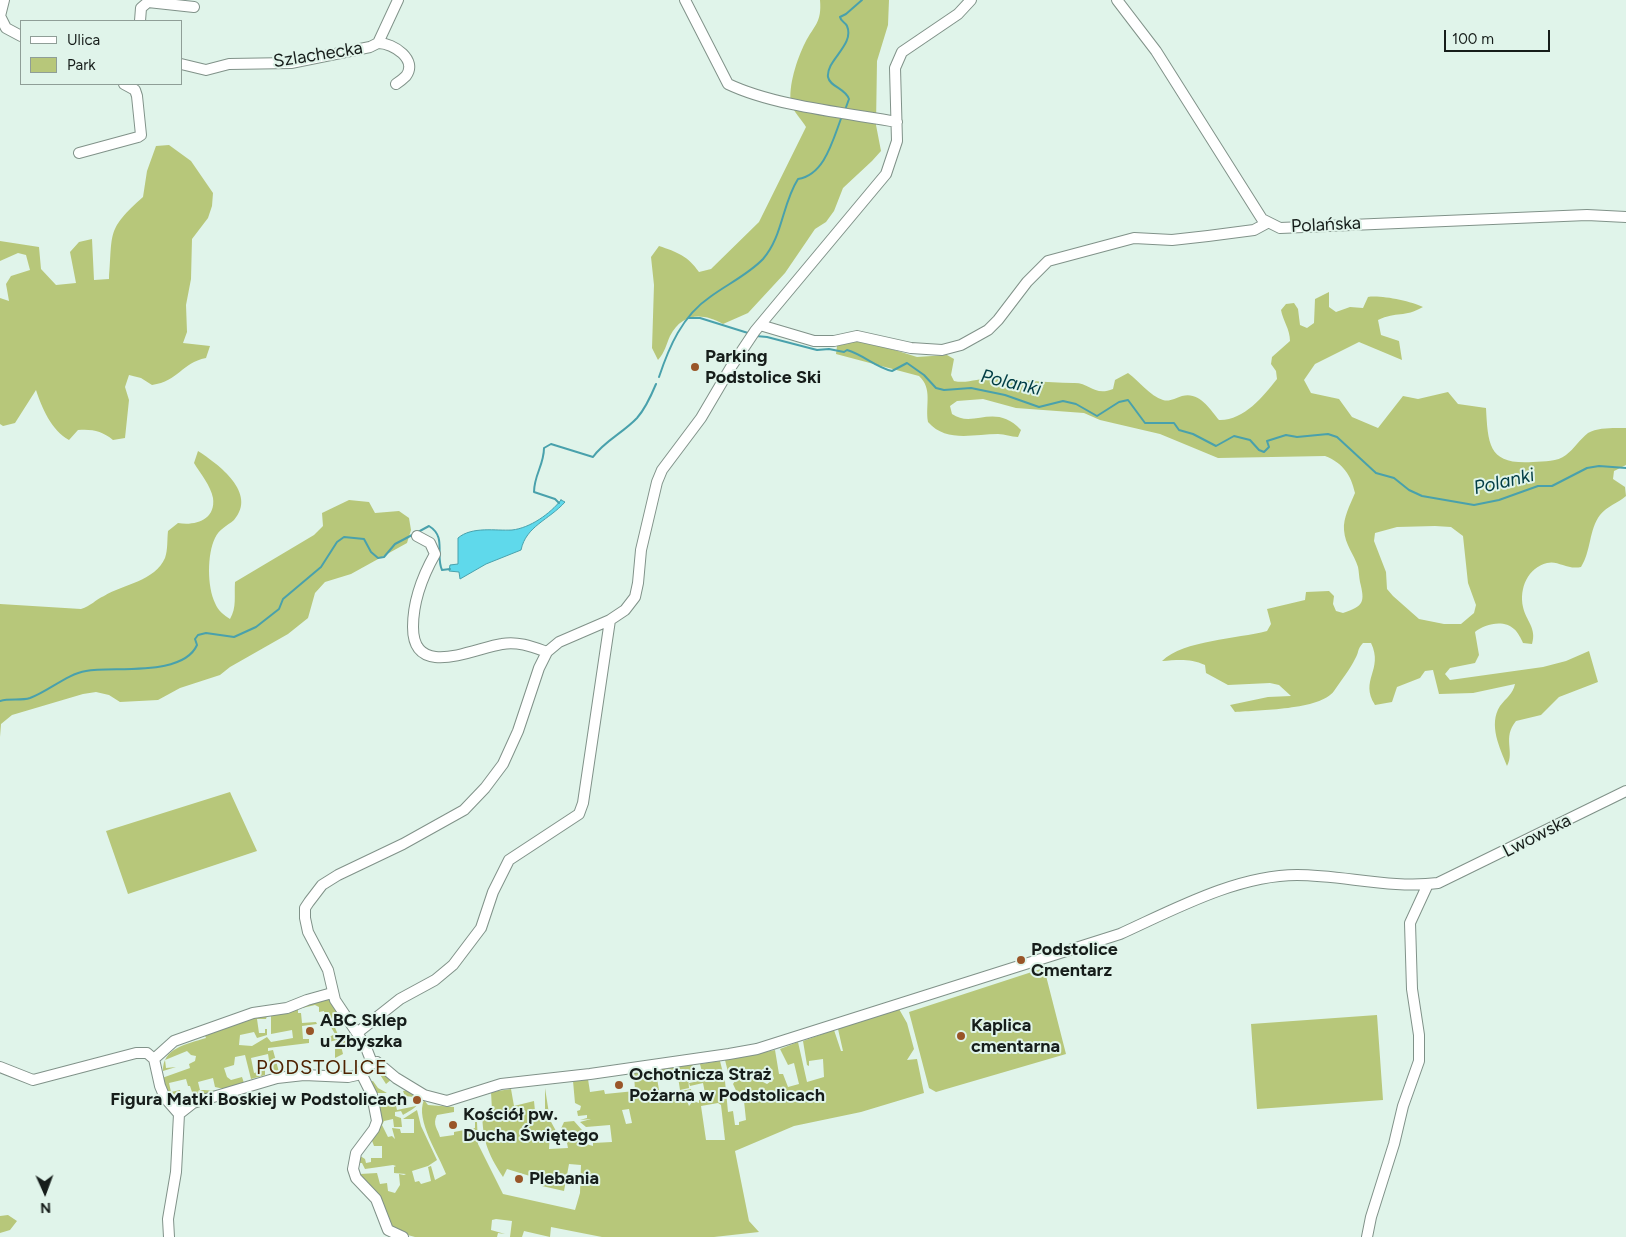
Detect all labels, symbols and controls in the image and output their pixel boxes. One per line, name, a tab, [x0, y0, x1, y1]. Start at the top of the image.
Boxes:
legend	[20, 20, 182, 85]
scale bar	[1446, 20, 1552, 52]
text: 100 m	[1452, 30, 1494, 48]
text: Ulica	[67, 31, 100, 49]
street label: Szlachecka	[272, 37, 364, 73]
text: Park	[67, 56, 96, 74]
street label: Polańska	[1290, 212, 1362, 238]
place label: Parking Podstolice Ski	[705, 346, 821, 388]
marker: Parking Podstolice Ski	[689, 361, 701, 373]
water label: Polanki	[978, 365, 1044, 401]
water label: Polanki	[1471, 464, 1537, 500]
street label: Lwowska	[1499, 810, 1575, 862]
place label: Podstolice Cmentarz	[1031, 939, 1118, 982]
marker: Podstolice Cmentarz	[1015, 954, 1027, 966]
place label: ABC Sklep u Zbyszka	[320, 1010, 407, 1052]
place label: Kaplica cmentarna	[971, 1015, 1060, 1058]
marker: ABC Sklep u Zbyszka	[304, 1025, 316, 1037]
marker: Kaplica cmentarna	[955, 1030, 967, 1042]
district label: PODSTOLICE	[255, 1056, 389, 1080]
place label: Ochotnicza Straż Pożarna w Podstolicach	[629, 1064, 825, 1106]
marker: Ochotnicza Straż Pożarna w Podstolicach	[613, 1079, 625, 1091]
place label: Figura Matki Boskiej w Podstolicach	[110, 1089, 407, 1111]
marker: Figura Matki Boskiej w Podstolicach	[411, 1094, 423, 1106]
place label: Kościół pw. Ducha Świętego	[463, 1104, 599, 1146]
marker: Kościół pw. Ducha Świętego	[447, 1119, 459, 1131]
north arrow	[20, 1167, 70, 1217]
place label: Plebania	[529, 1168, 599, 1190]
marker: Plebania	[513, 1173, 525, 1185]
text: N	[40, 1199, 51, 1216]

